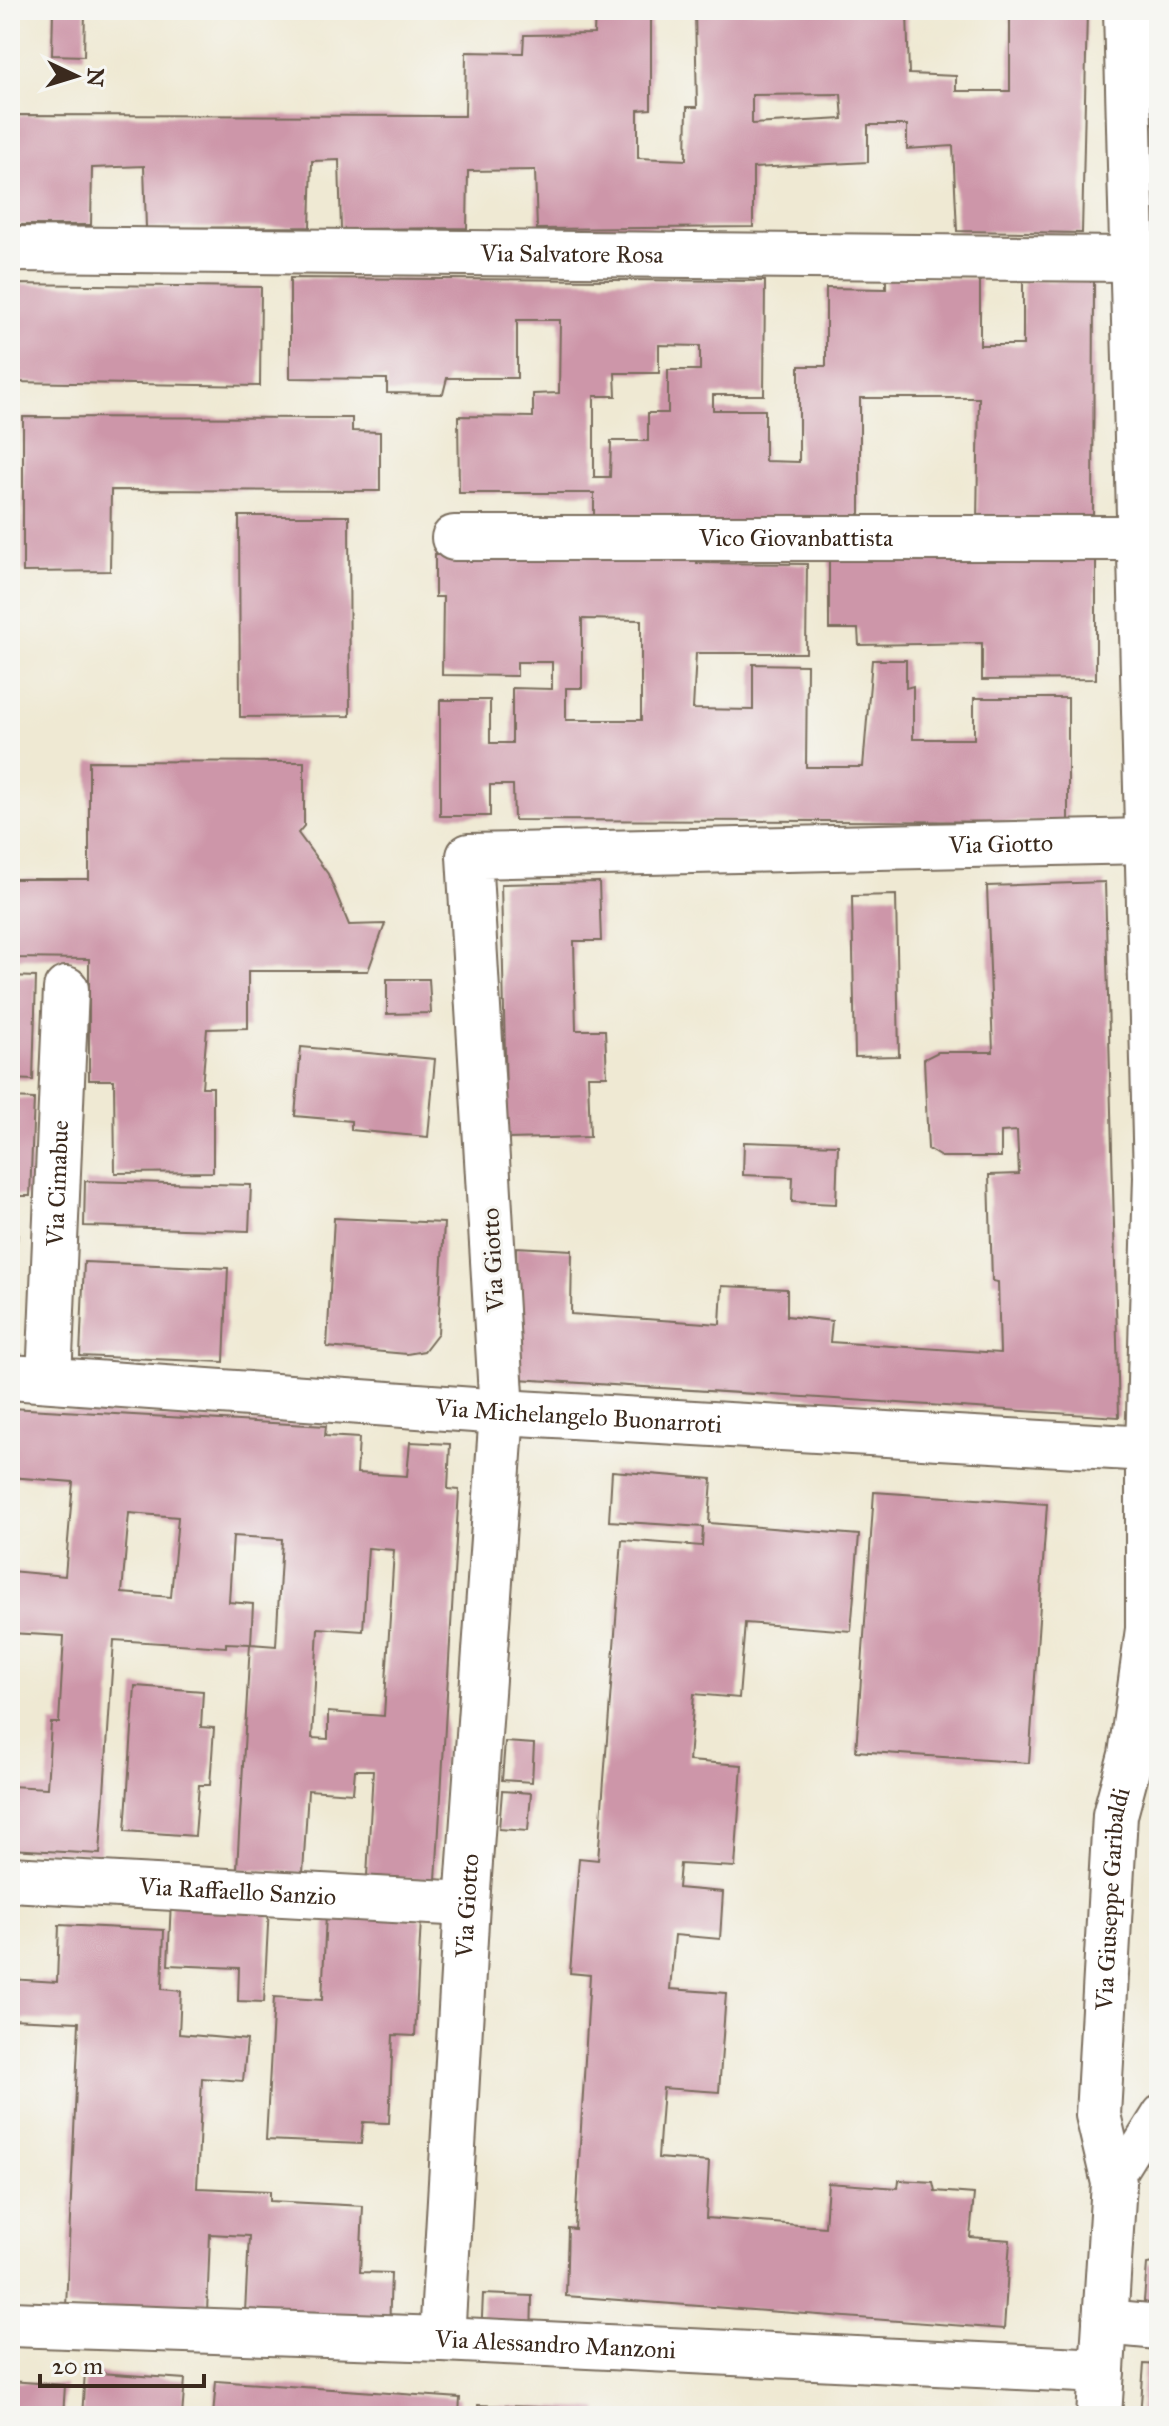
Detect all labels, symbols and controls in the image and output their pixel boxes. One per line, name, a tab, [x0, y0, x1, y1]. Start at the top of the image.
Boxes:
north arrow	[36, 36, 116, 116]
text: N	[81, 67, 110, 88]
street label: Via Salvatore Rosa	[479, 238, 664, 270]
street label: Vico Giovanbattista	[698, 523, 894, 553]
street label: Via Giotto	[948, 828, 1053, 860]
street label: Via Cimabue	[40, 1119, 75, 1248]
street label: Via Giotto	[475, 1207, 511, 1314]
street label: Via Michelangelo Buonarroti	[433, 1392, 723, 1440]
street label: Via Giuseppe Garibaldi	[1089, 1784, 1137, 2012]
street label: Via Giotto	[449, 1853, 486, 1960]
street label: Via Raffaello Sanzio	[137, 1871, 337, 1912]
street label: Via Alessandro Manzoni	[433, 2324, 677, 2365]
scale bar	[40, 2338, 204, 2388]
text: 20 m	[52, 2351, 103, 2381]

